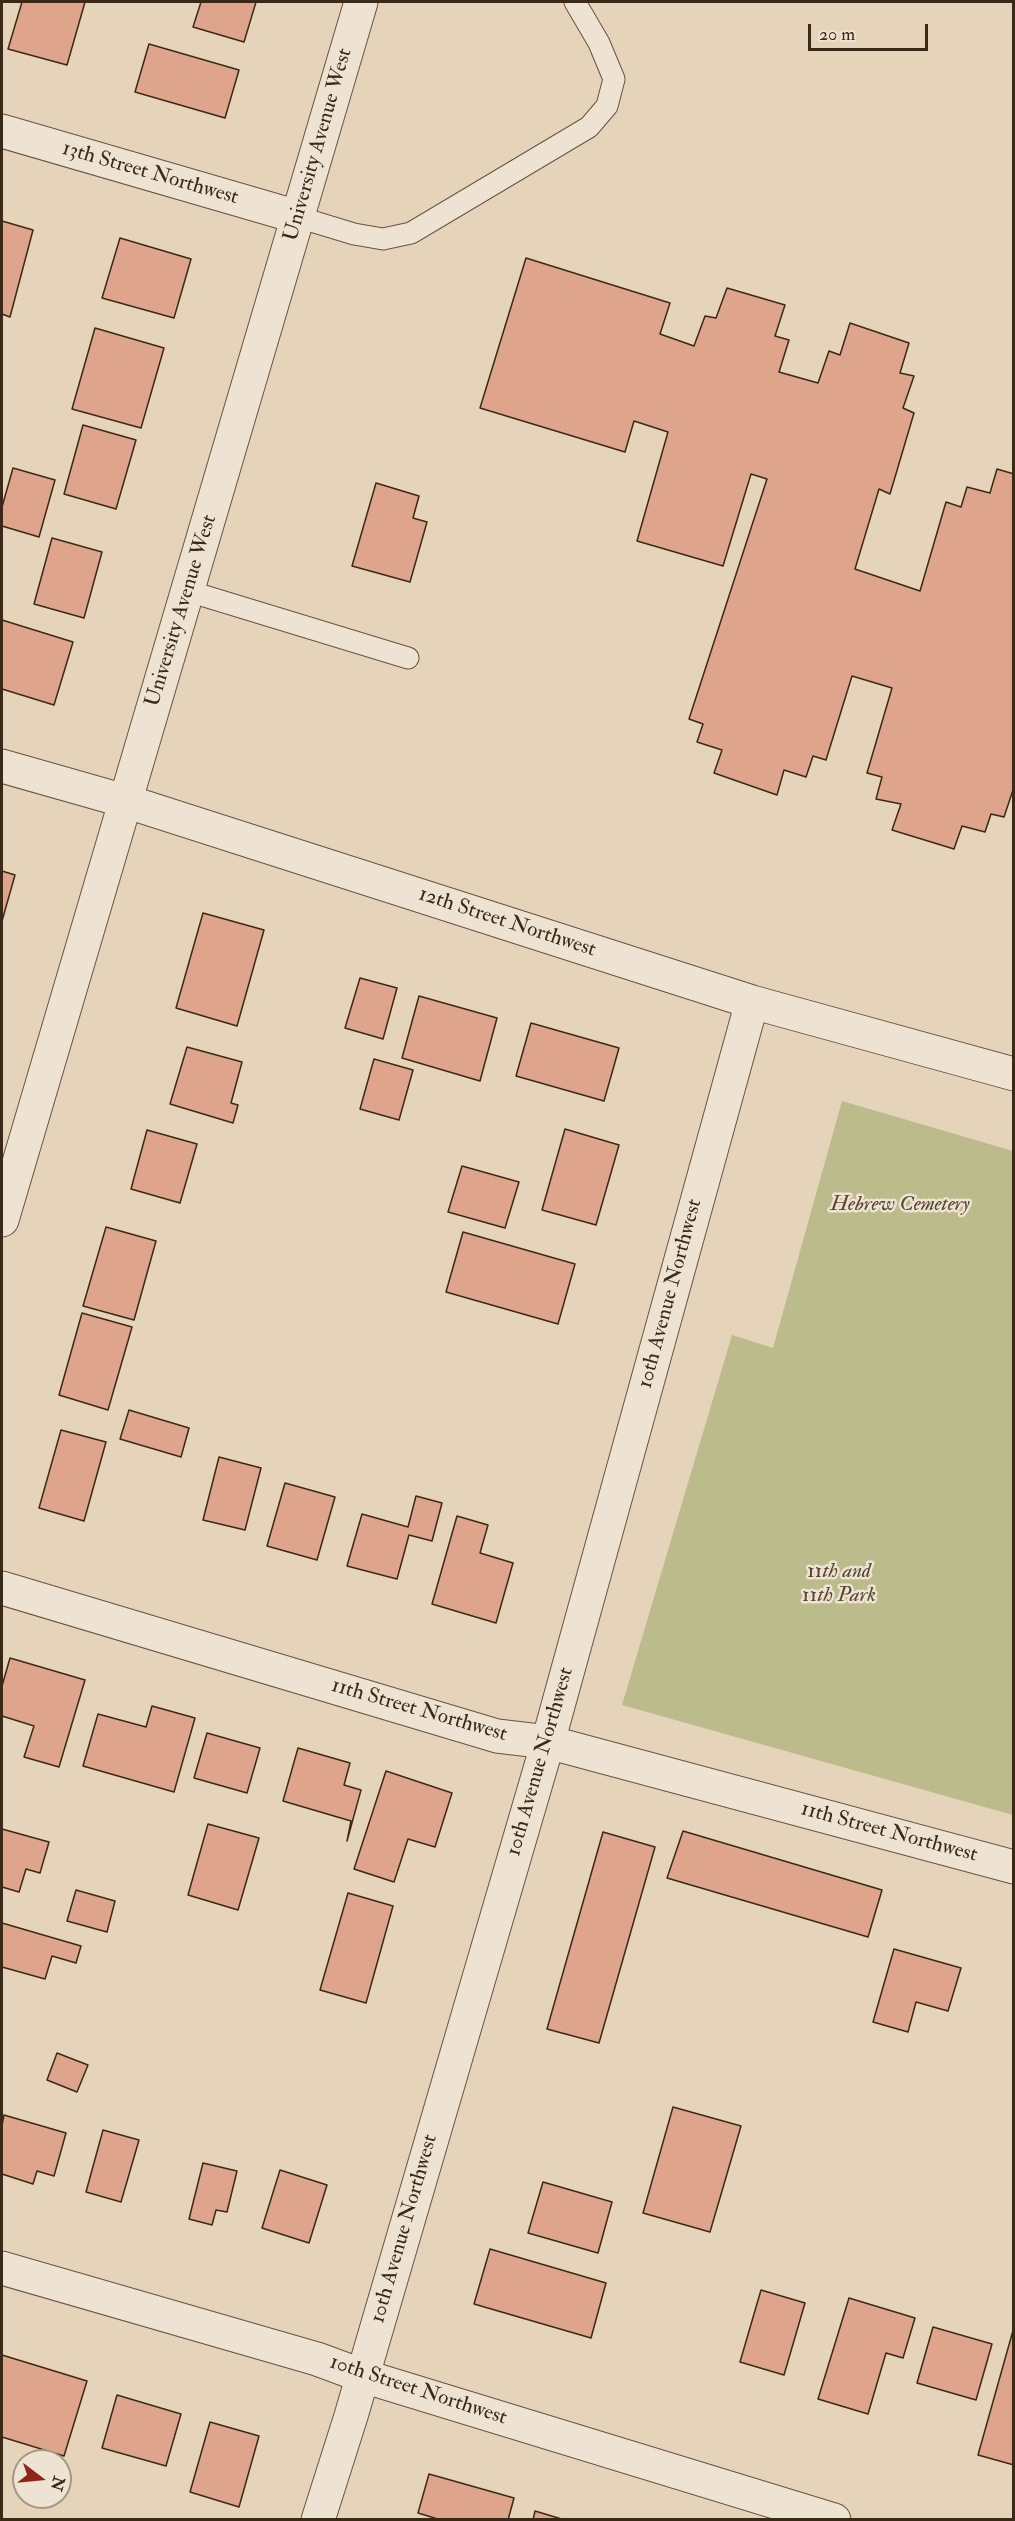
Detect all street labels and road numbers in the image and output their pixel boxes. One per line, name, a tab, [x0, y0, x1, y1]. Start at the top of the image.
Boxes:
street label: University Avenue West	[279, 46, 359, 244]
street label: 13th Street Northwest	[59, 137, 241, 211]
street label: University Avenue West	[141, 512, 223, 710]
street label: 12th Street Northwest	[415, 882, 599, 964]
street label: 10th Avenue Northwest	[634, 1197, 708, 1391]
street label: 10th Avenue Northwest	[502, 1665, 580, 1859]
street label: 11th Street Northwest	[328, 1674, 510, 1748]
street label: 11th Street Northwest	[798, 1797, 980, 1869]
street label: 10th Avenue Northwest	[366, 2132, 444, 2326]
street label: 10th Street Northwest	[326, 2350, 510, 2432]

